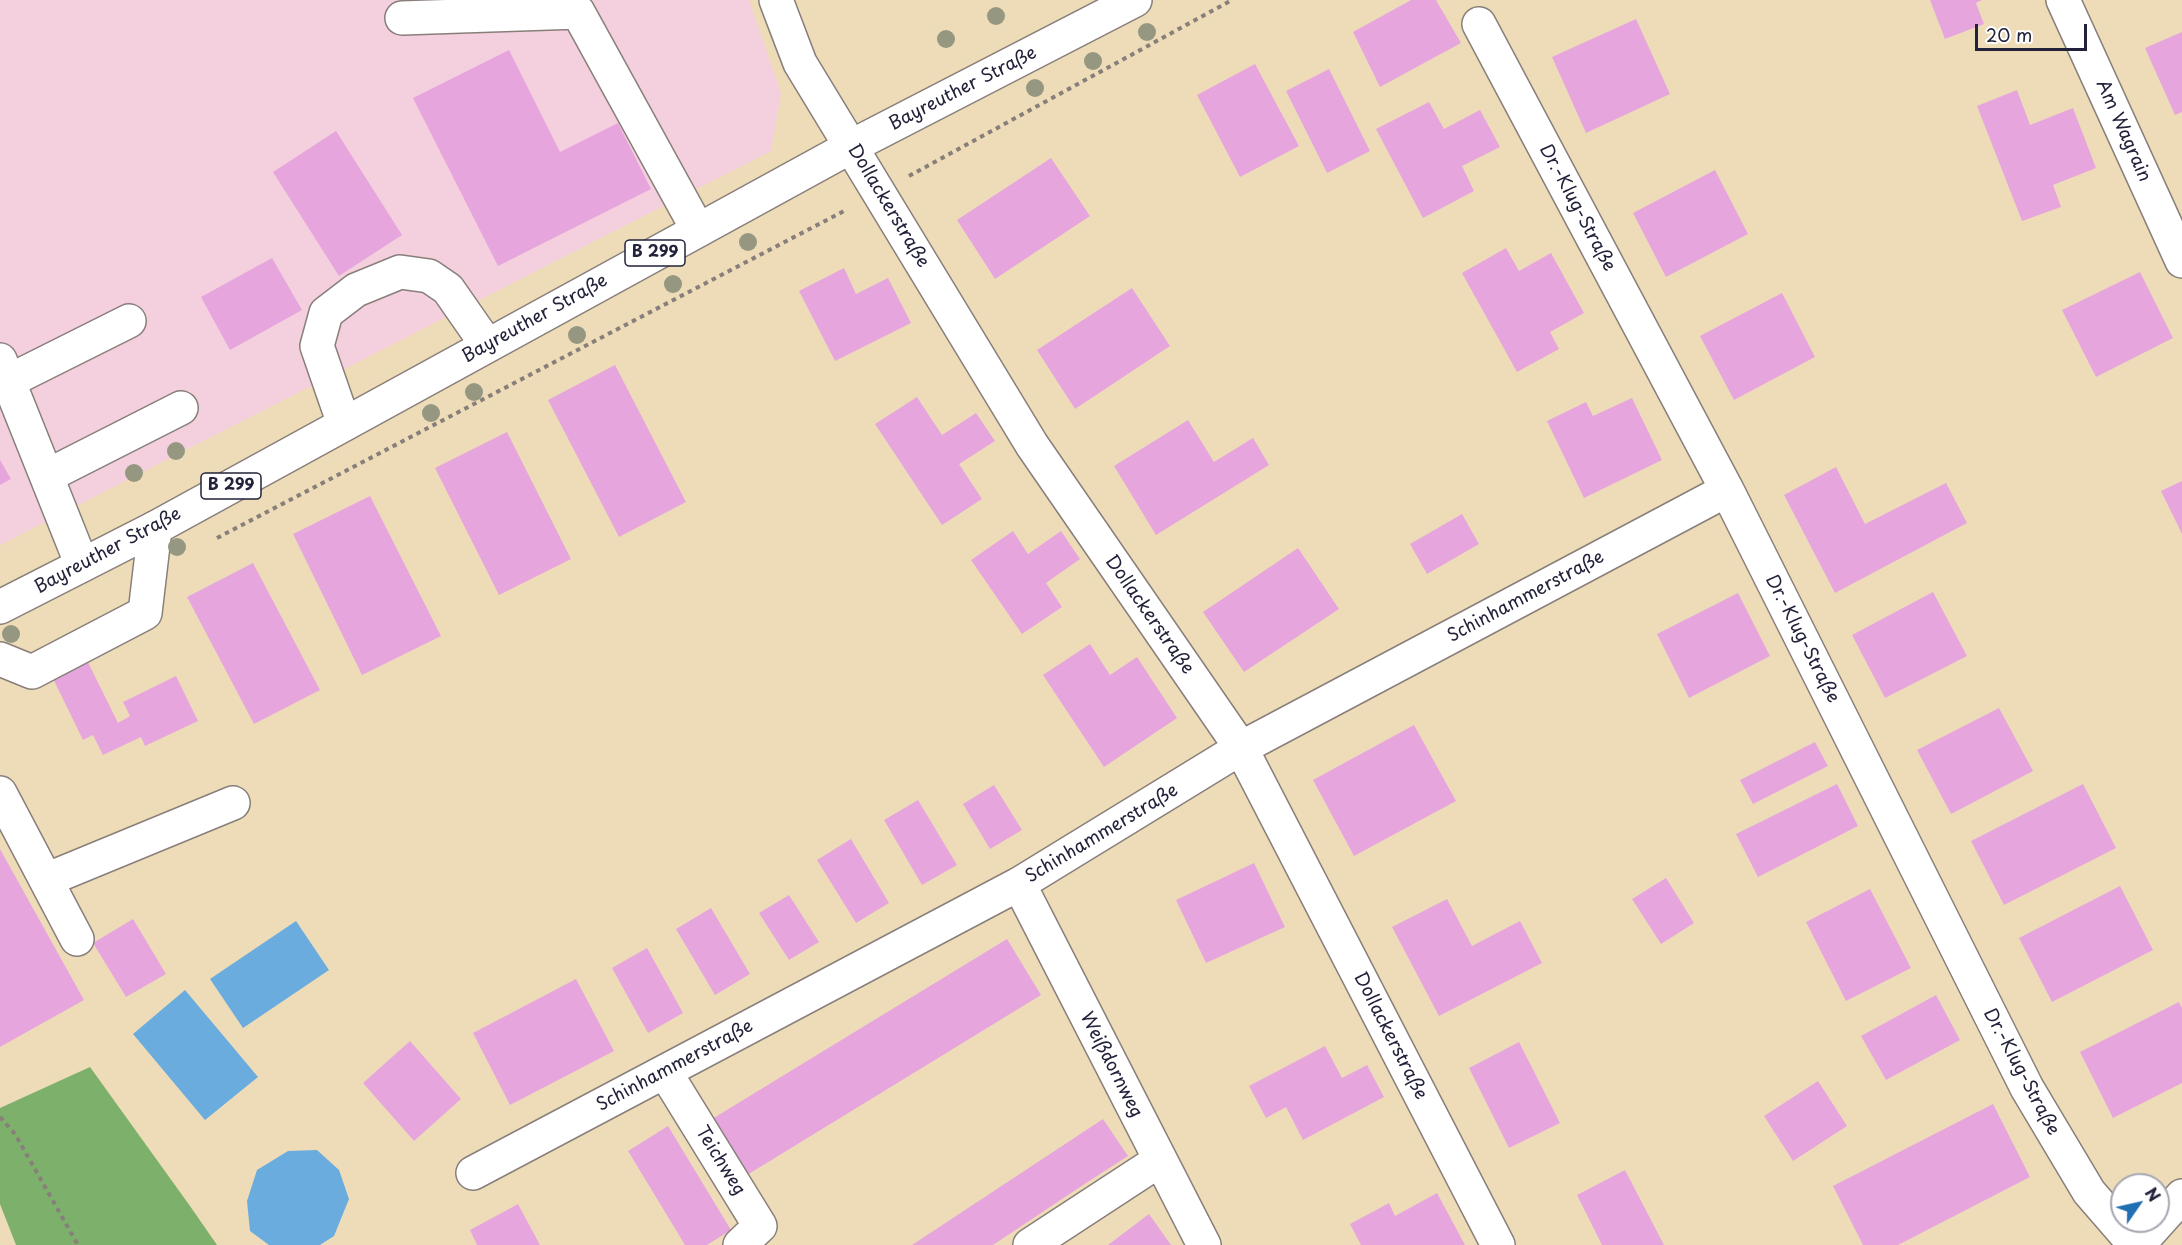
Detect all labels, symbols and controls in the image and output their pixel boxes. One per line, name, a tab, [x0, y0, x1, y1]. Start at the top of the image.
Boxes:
scale bar	[1978, 12, 2090, 50]
text: 20 m	[1986, 21, 2032, 48]
street label: Bayreuther Straße	[886, 42, 1040, 136]
street label: Am Wagrain	[2091, 77, 2155, 185]
street label: Dollackerstraße	[843, 140, 933, 272]
street label: Dr.-Klug-Straße	[1534, 141, 1620, 275]
road number: B 299	[625, 240, 685, 266]
street label: Bayreuther Straße	[459, 270, 611, 368]
road number: B 299	[201, 473, 261, 499]
street label: Bayreuther Straße	[31, 503, 185, 599]
street label: Schinhammerstraße	[1444, 547, 1608, 647]
street label: Dollackerstraße	[1100, 551, 1198, 679]
street label: Dr.-Klug-Straße	[1760, 571, 1844, 707]
street label: Schinhammerstraße	[1022, 780, 1182, 888]
street label: Dollackerstraße	[1349, 969, 1431, 1103]
street label: Dr.-Klug-Straße	[1978, 1005, 2064, 1139]
street label: Weißdornweg	[1075, 1009, 1147, 1121]
street label: Schinhammerstraße	[593, 1016, 757, 1116]
street label: Teichweg	[690, 1122, 750, 1200]
north arrow	[2110, 1173, 2170, 1233]
text: N	[2140, 1182, 2167, 1206]

